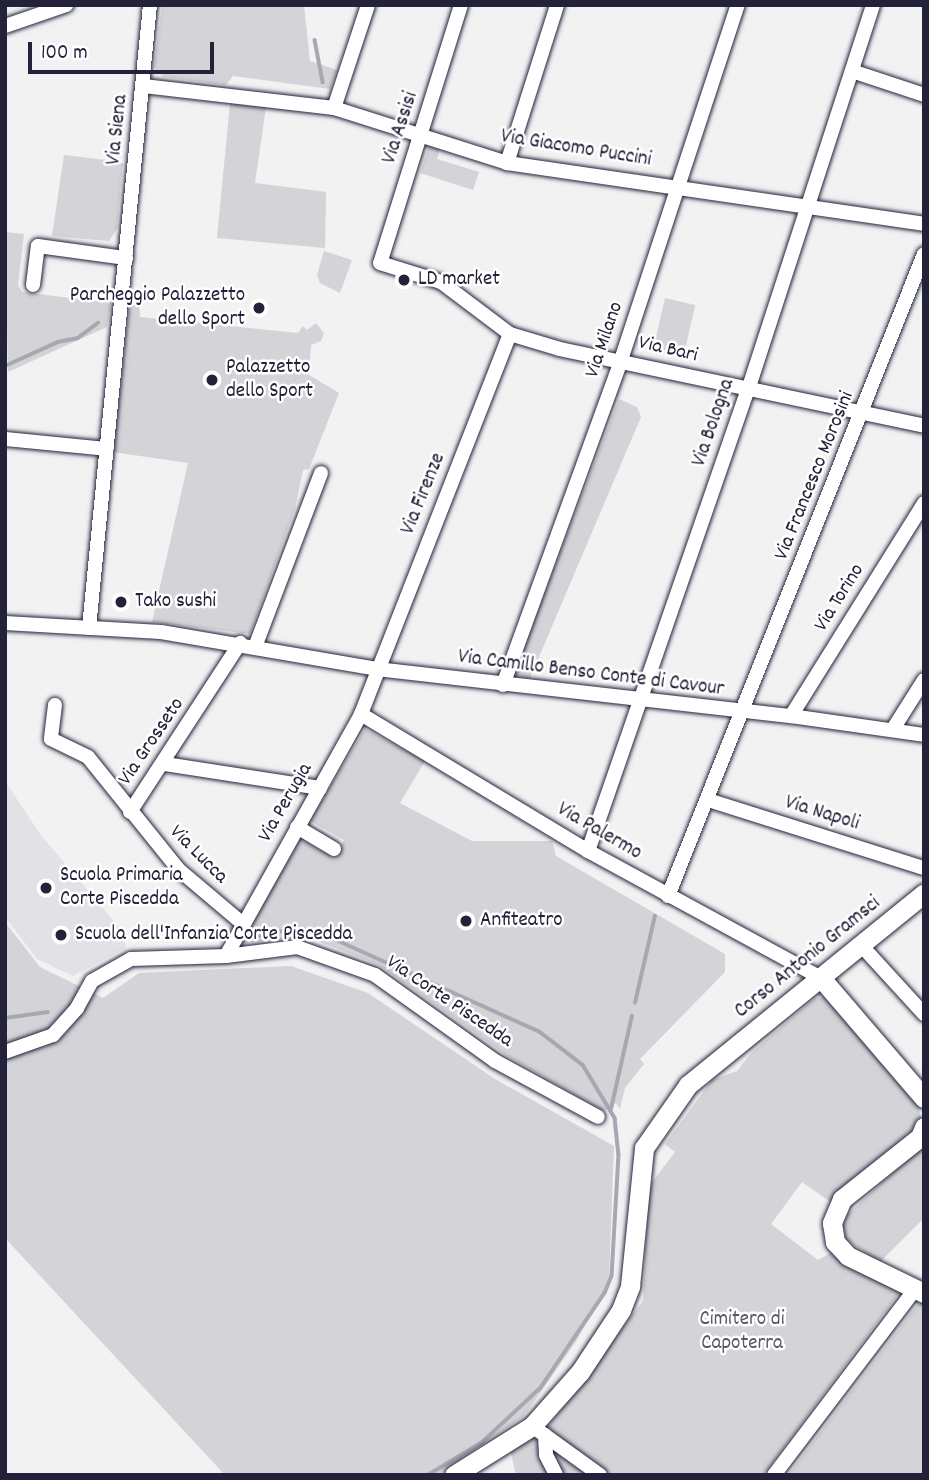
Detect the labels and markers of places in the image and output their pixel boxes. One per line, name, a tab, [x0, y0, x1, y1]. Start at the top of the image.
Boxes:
place label: LD market	[418, 267, 500, 293]
marker: LD market	[396, 272, 412, 288]
place label: Parcheggio Palazzetto dello Sport	[70, 283, 245, 333]
marker: Parcheggio Palazzetto dello Sport	[251, 300, 267, 316]
place label: Palazzetto dello Sport	[226, 355, 313, 405]
marker: Palazzetto dello Sport	[204, 372, 220, 388]
place label: Tako sushi	[135, 589, 216, 615]
marker: Tako sushi	[113, 594, 129, 610]
place label: Scuola Primaria Corte Piscedda	[60, 863, 183, 913]
marker: Scuola Primaria Corte Piscedda	[38, 880, 54, 896]
place label: Anfiteatro	[480, 908, 563, 934]
marker: Anfiteatro	[458, 913, 474, 929]
place label: Scuola dell'Infanzia Corte Piscedda	[75, 922, 352, 948]
marker: Scuola dell'Infanzia Corte Piscedda	[53, 927, 69, 943]

